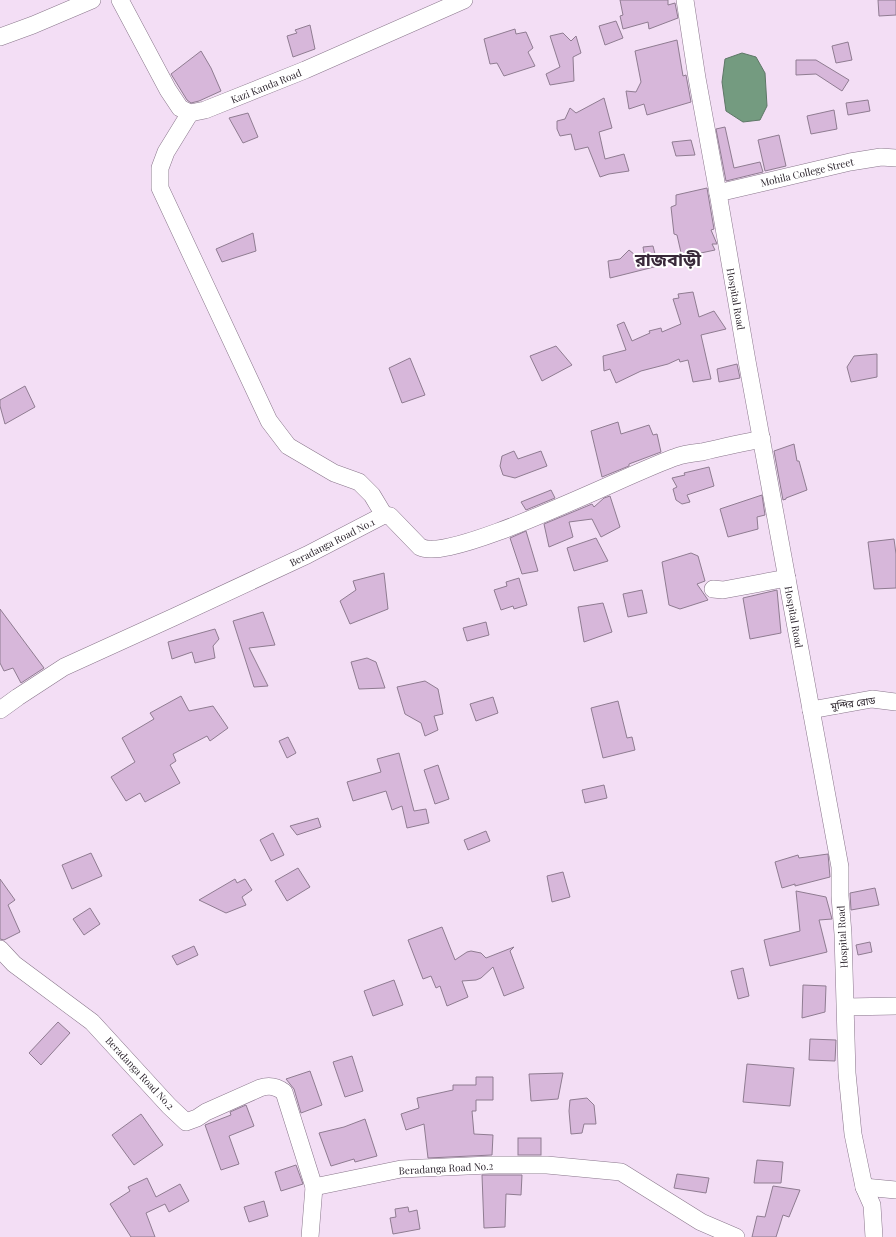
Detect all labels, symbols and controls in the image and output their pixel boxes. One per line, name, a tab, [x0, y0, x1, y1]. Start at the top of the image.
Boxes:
street label: Kazi Kanda Road	[229, 65, 304, 107]
street label: Mohila College Street	[759, 154, 856, 190]
district label: রাজবাড়ী	[634, 247, 702, 271]
street label: Hospital Road	[724, 267, 748, 331]
street label: Beradanga Road No.1	[287, 514, 377, 570]
street label: Hospital Road	[782, 585, 806, 649]
street label: মুন্দির রোড	[829, 693, 877, 713]
street label: Hospital Road	[833, 905, 851, 969]
street label: Beradanga Road No.2	[103, 1034, 178, 1113]
street label: Beradanga Road No.2	[398, 1159, 494, 1177]

